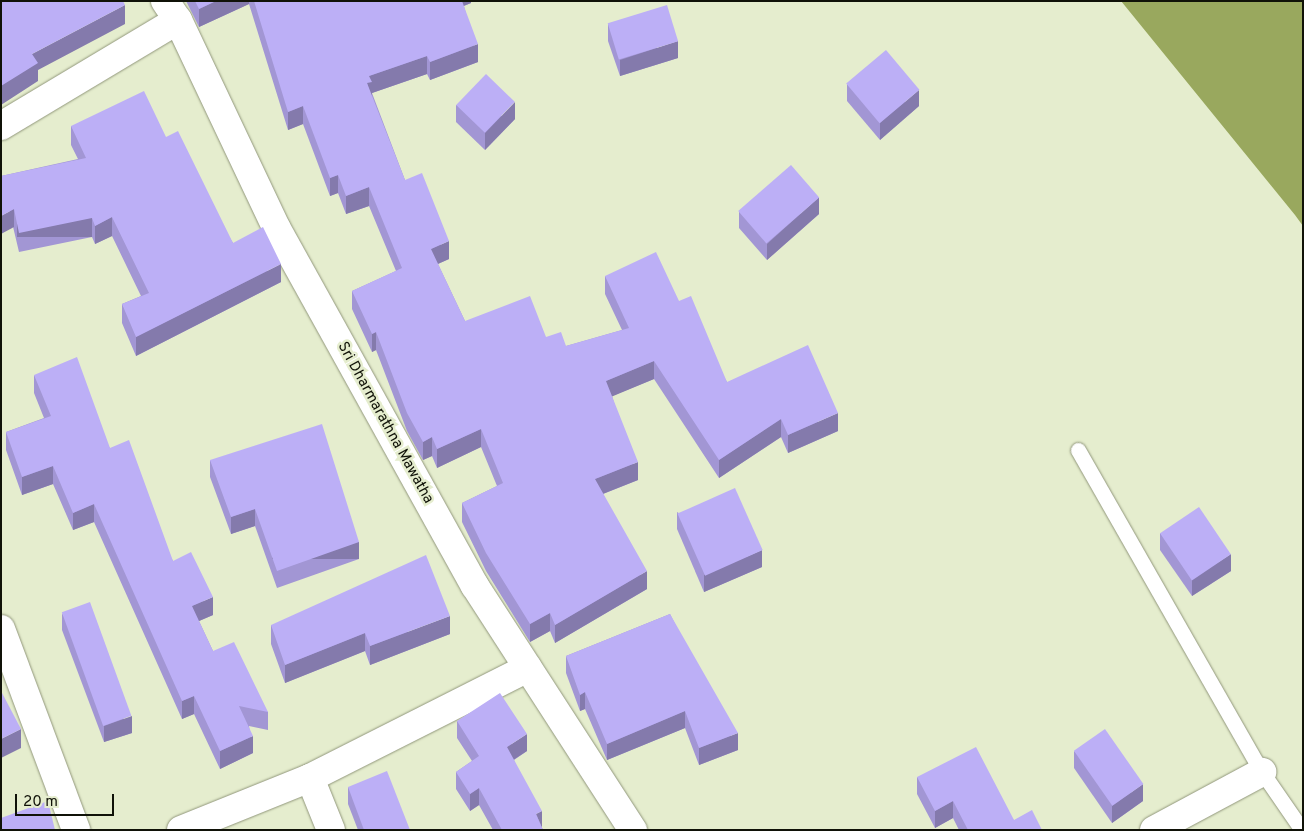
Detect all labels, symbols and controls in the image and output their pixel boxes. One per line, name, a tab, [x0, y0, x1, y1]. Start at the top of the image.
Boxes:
street label: Sri Dharmarathna Mawatha	[333, 339, 437, 507]
scale bar	[18, 784, 116, 816]
text: 20 m	[23, 793, 58, 812]

